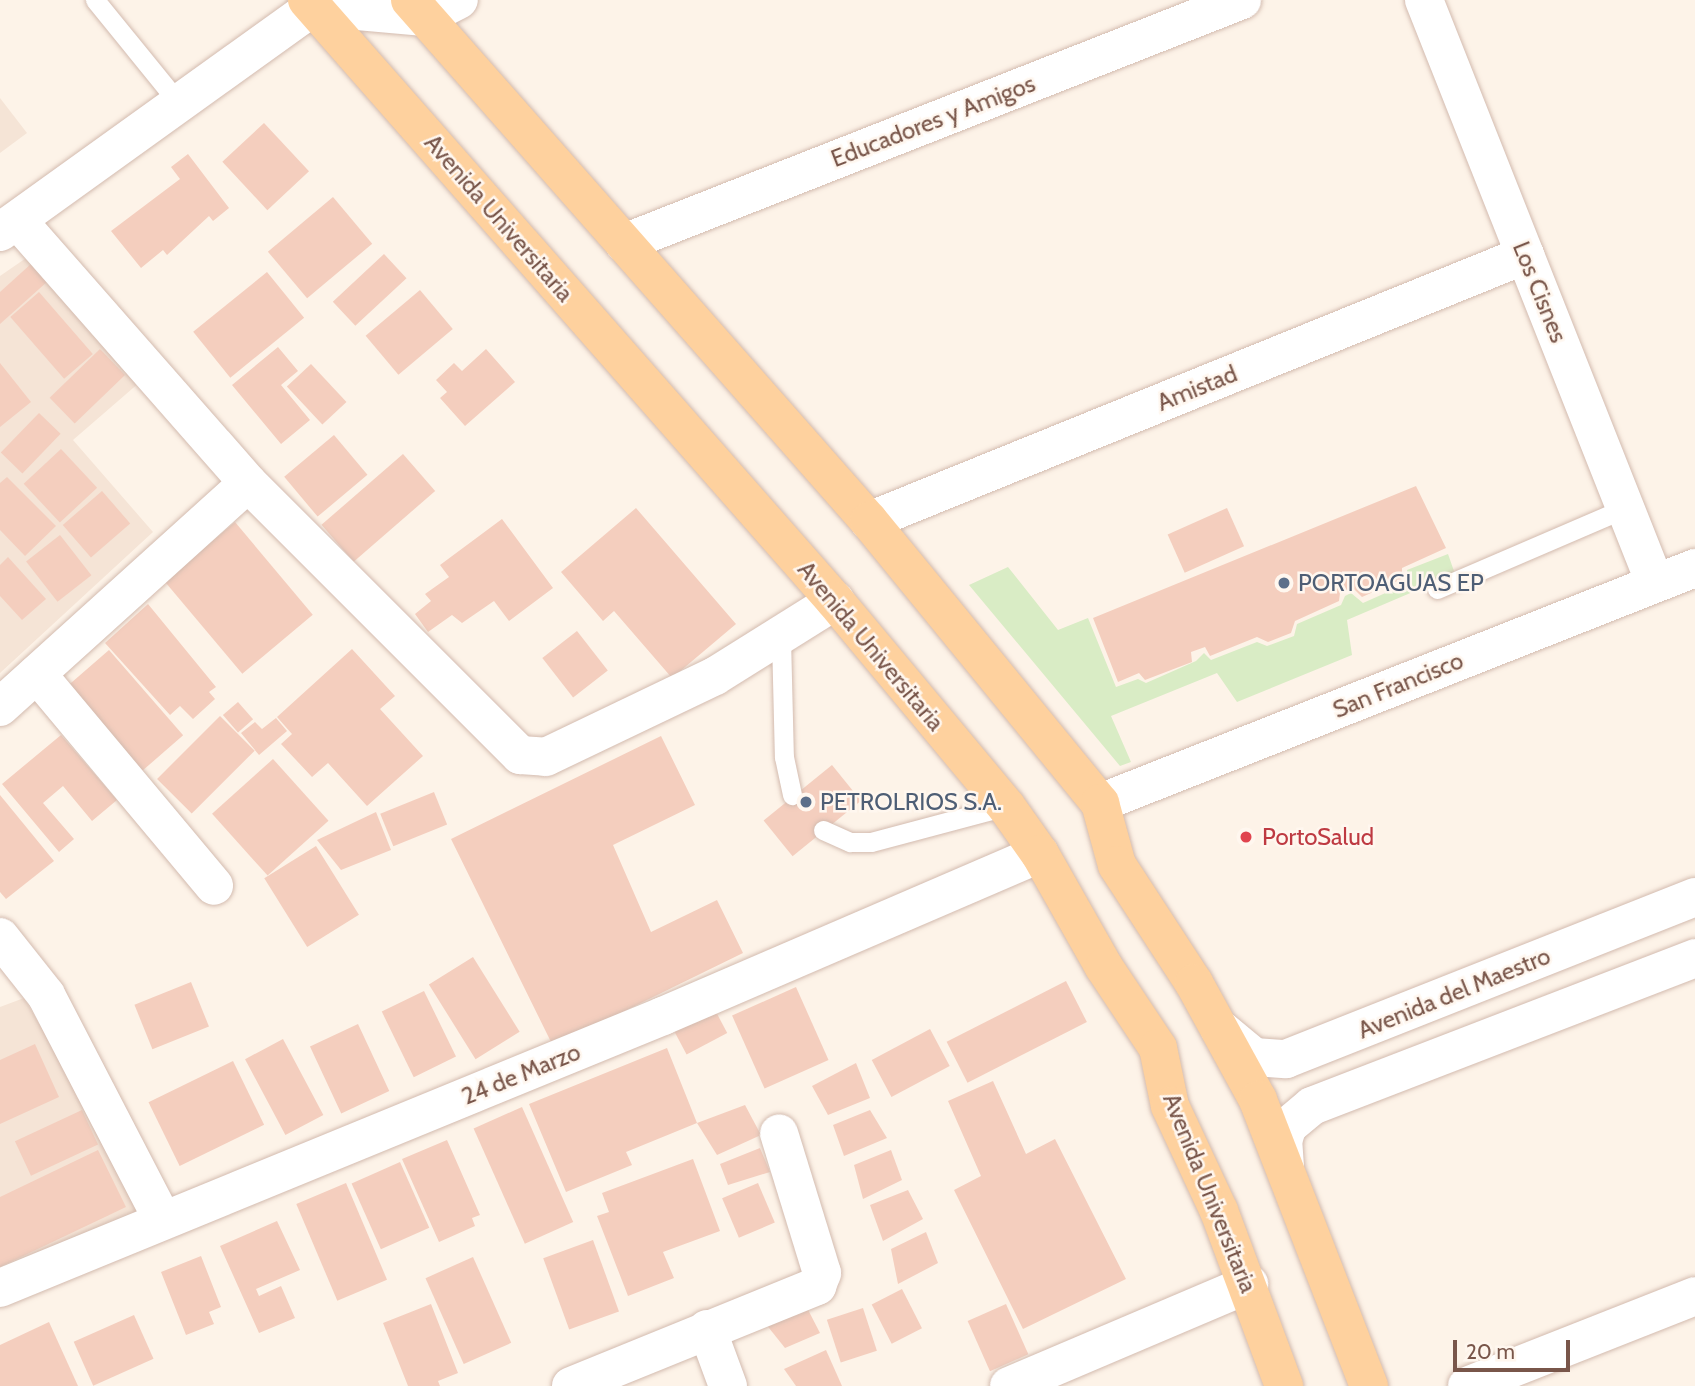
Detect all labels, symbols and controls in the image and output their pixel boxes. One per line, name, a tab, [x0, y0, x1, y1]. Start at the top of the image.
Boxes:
street label: Educadores y Amigos	[827, 69, 1039, 173]
street label: Avenida Universitaria	[418, 128, 580, 308]
street label: Los Cisnes	[1507, 237, 1573, 347]
street label: Amistad	[1153, 359, 1241, 417]
street label: Avenida Universitaria	[792, 555, 950, 737]
place label: PORTOAGUAS EP	[1298, 569, 1484, 597]
marker: PORTOAGUAS EP	[1276, 575, 1292, 591]
street label: San Francisco	[1329, 646, 1467, 724]
place label: PETROLRIOS S.A.	[820, 788, 1002, 816]
marker: PETROLRIOS S.A.	[798, 794, 814, 810]
place label: PortoSalud	[1262, 823, 1374, 851]
marker: PortoSalud	[1236, 827, 1256, 847]
street label: Avenida del Maestro	[1354, 941, 1554, 1045]
street label: 24 de Marzo	[457, 1037, 585, 1111]
street label: Avenida Universitaria	[1157, 1089, 1263, 1297]
scale bar	[1457, 1326, 1574, 1370]
text: 20 m	[1466, 1339, 1515, 1364]

